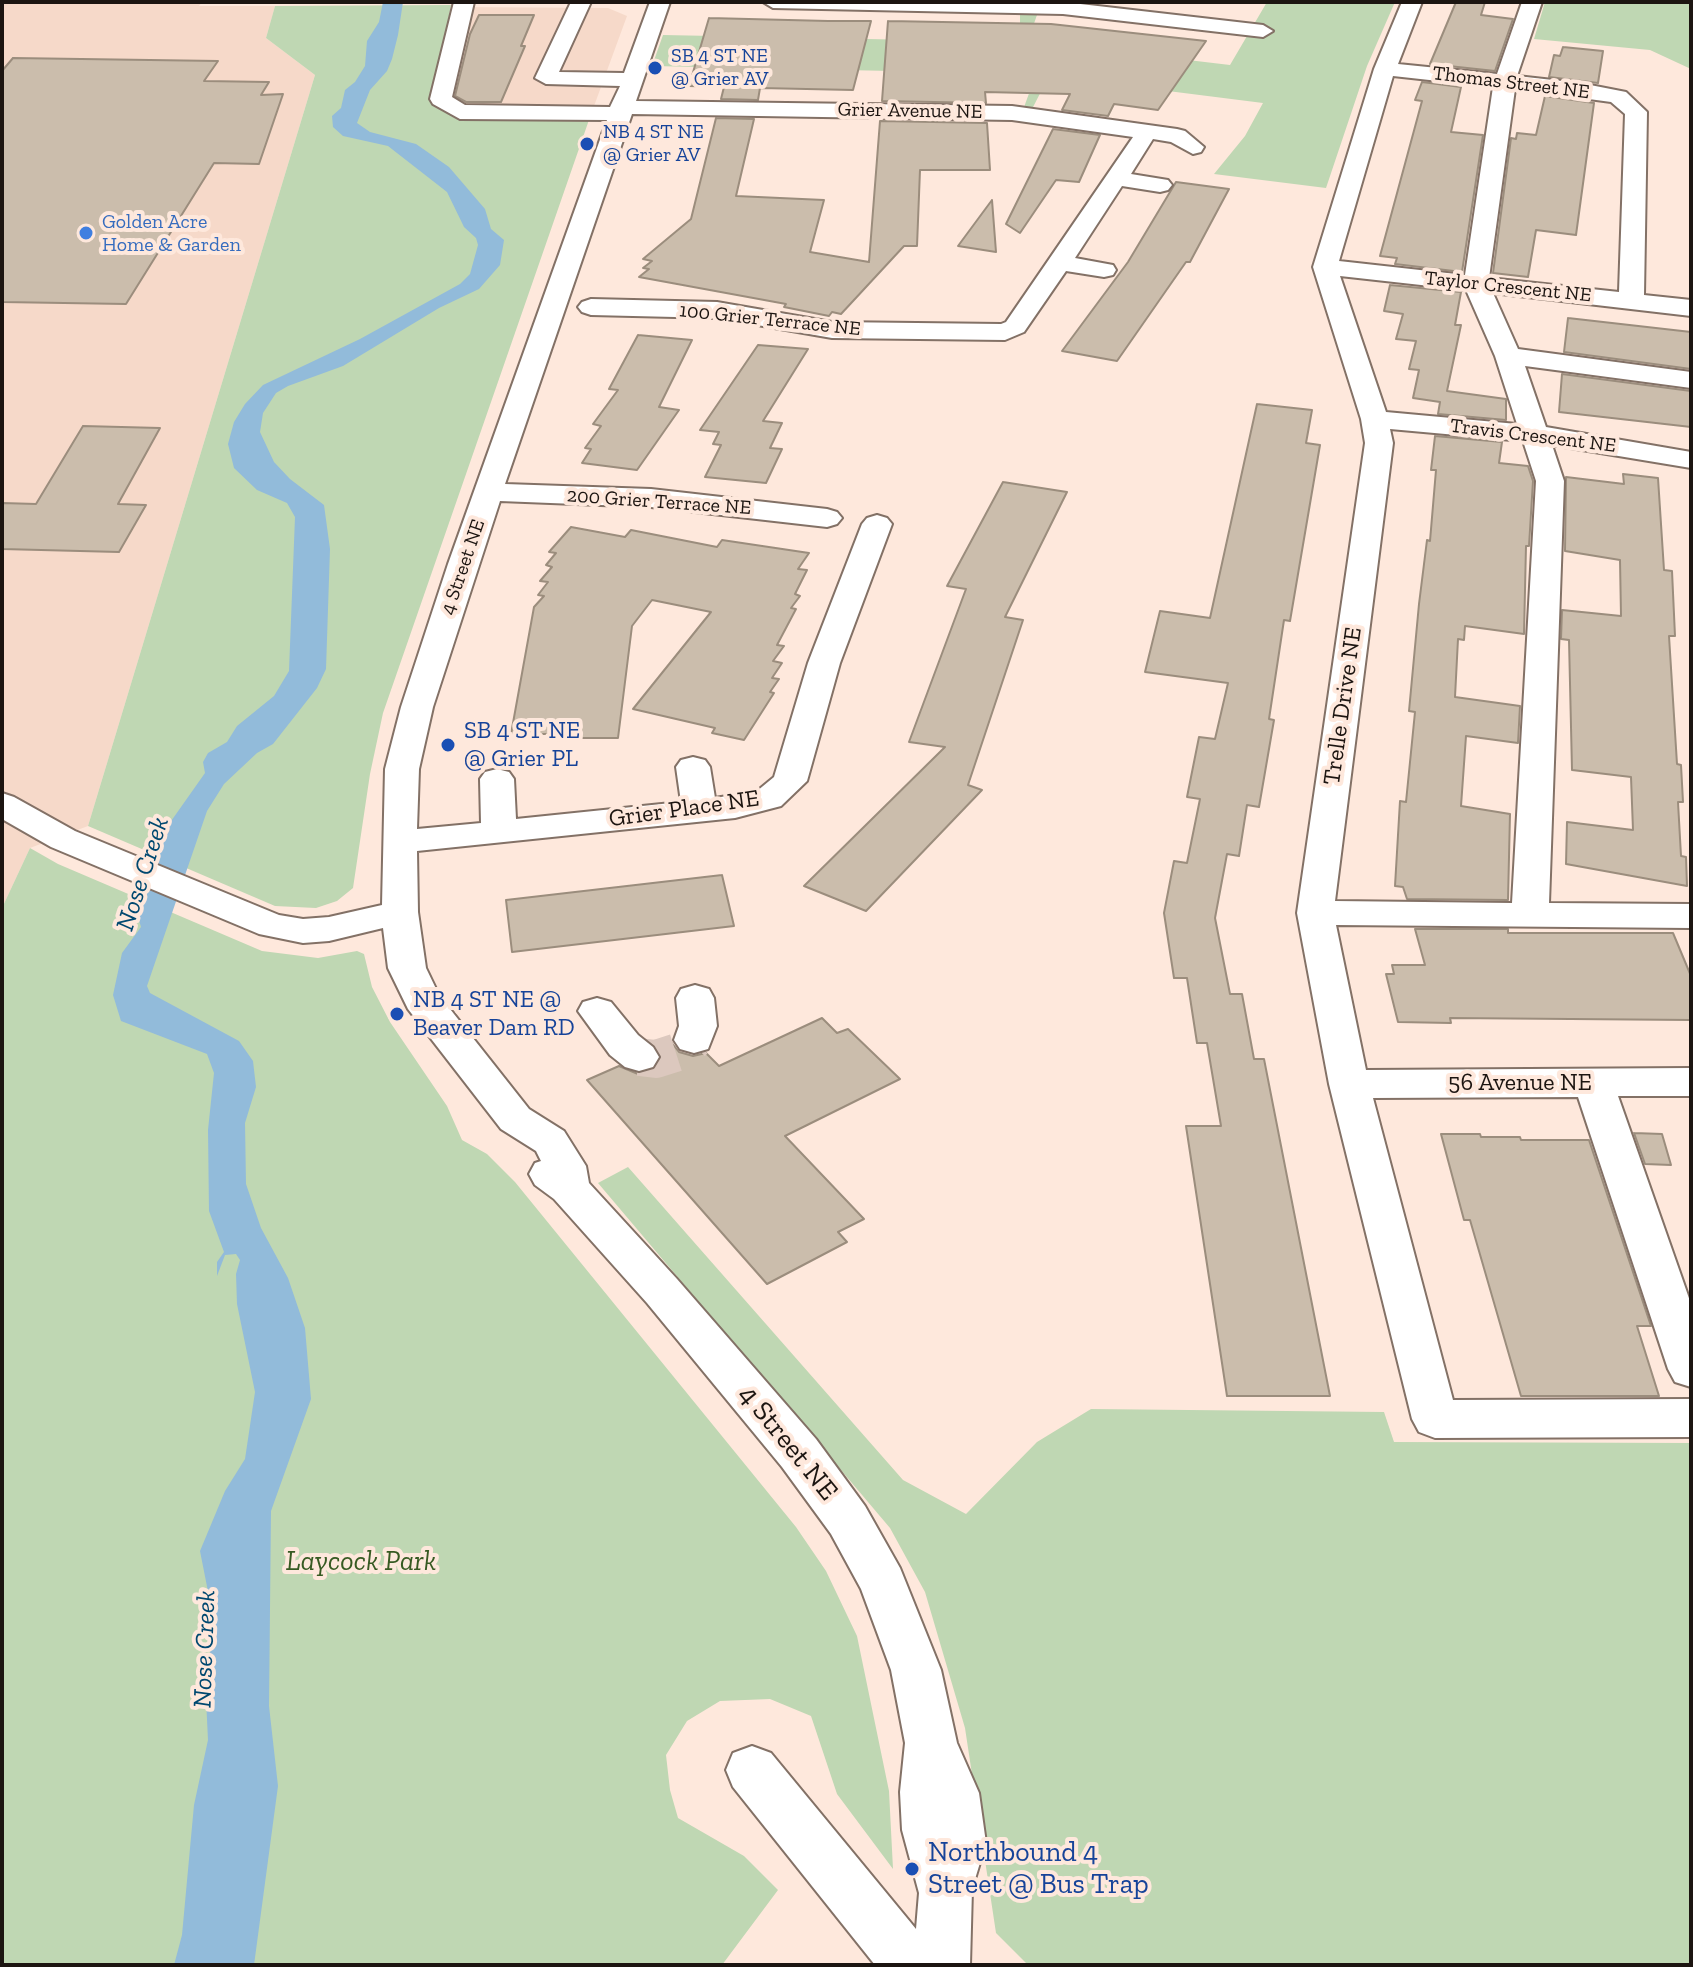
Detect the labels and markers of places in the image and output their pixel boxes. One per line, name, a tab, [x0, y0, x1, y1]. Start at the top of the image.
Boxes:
place label: SB 4 ST NE @ Grier AV	[671, 44, 768, 91]
marker: SB 4 ST NE @ Grier AV	[646, 59, 664, 77]
place label: NB 4 ST NE @ Grier AV	[603, 120, 704, 167]
marker: NB 4 ST NE @ Grier AV	[578, 135, 596, 153]
place label: Golden Acre Home & Garden	[102, 210, 241, 257]
marker: Golden Acre Home & Garden	[77, 224, 95, 242]
place label: SB 4 ST NE @ Grier PL	[464, 717, 580, 773]
marker: SB 4 ST NE @ Grier PL	[439, 736, 457, 754]
place label: NB 4 ST NE @ Beaver Dam RD	[413, 986, 575, 1042]
marker: NB 4 ST NE @ Beaver Dam RD	[388, 1005, 406, 1023]
place label: Northbound 4 Street @ Bus Trap	[928, 1836, 1149, 1902]
marker: Northbound 4 Street @ Bus Trap	[903, 1860, 921, 1878]

